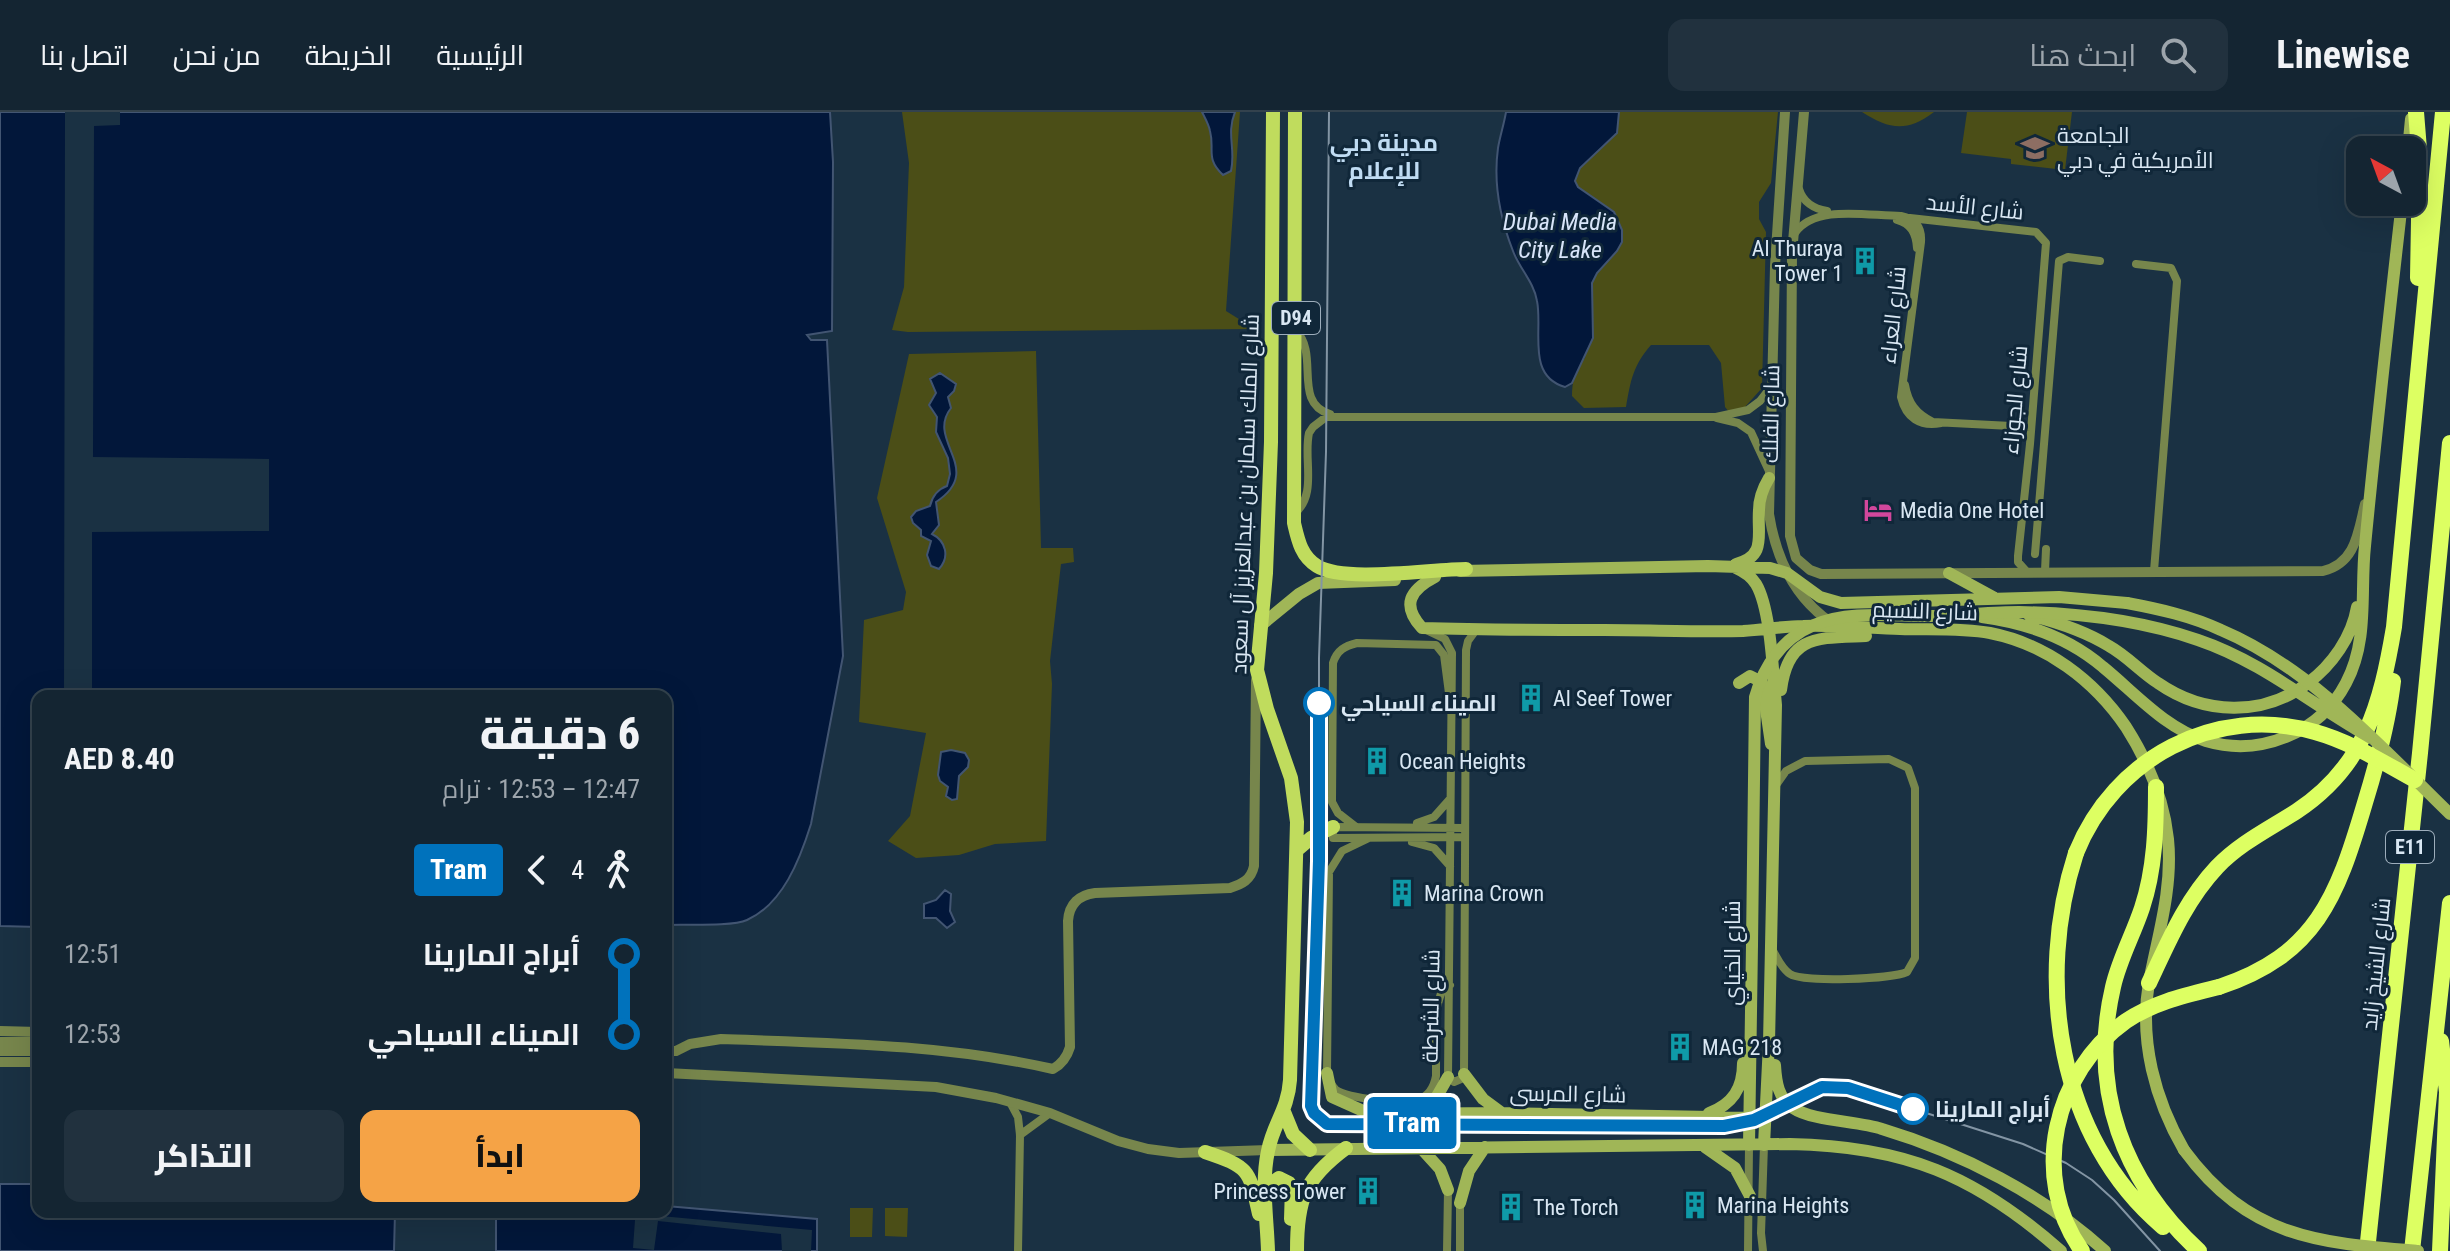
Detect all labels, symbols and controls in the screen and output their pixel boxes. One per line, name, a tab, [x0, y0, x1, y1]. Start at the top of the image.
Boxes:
search box	[1668, 19, 2228, 91]
icon: search	[2156, 33, 2200, 77]
text: Linewise	[2276, 33, 2410, 77]
text: ابحث هنا	[2029, 38, 2136, 73]
text: اتصل بنا	[40, 39, 129, 72]
text: من نحن	[173, 39, 261, 72]
text: الخريطة	[305, 39, 392, 72]
text: الرئيسية	[436, 39, 524, 72]
place label: الجامعة الأمريكية في دبي	[2057, 123, 2214, 177]
district label: مدينة دبي للإعلام	[1330, 129, 1438, 187]
school or university icon: الجامعة الأمريكية في دبي	[2020, 133, 2050, 163]
north arrow	[2346, 136, 2426, 216]
map controls	[2346, 136, 2426, 216]
street label: شارع الأسد	[1925, 189, 2025, 227]
water label: Dubai Media City Lake	[1503, 208, 1617, 264]
place label: Al Thuraya Tower 1	[1752, 236, 1843, 286]
building icon: Al Thuraya Tower 1	[1850, 246, 1880, 276]
street label: شارع العراء	[1875, 265, 1913, 365]
road number: D94	[1272, 302, 1320, 334]
street label: شارع الملك سلمان بن عبدالعزيز آل سعود	[1226, 313, 1266, 675]
street label: شارع الجوزاء	[1998, 344, 2034, 456]
street label: شارع الفلك	[1758, 365, 1786, 463]
hotel icon: Media One Hotel	[1863, 495, 1893, 525]
place label: Media One Hotel	[1900, 498, 2044, 523]
street label: شارع النسيم	[1871, 597, 1978, 628]
building icon: Al Seef Tower	[1516, 683, 1546, 713]
place label: Al Seef Tower	[1553, 686, 1672, 711]
marker: الميناء السياحي	[1304, 688, 1334, 718]
place label: الميناء السياحي	[1341, 691, 1497, 721]
text: 6 دقيقة	[480, 708, 640, 760]
text: AED 8.40	[64, 741, 175, 776]
building icon: Ocean Heights	[1362, 746, 1392, 776]
place label: Ocean Heights	[1399, 749, 1526, 774]
text: 12:47 – 12:53 · ترام	[442, 774, 640, 804]
road number: E11	[2386, 831, 2434, 863]
icon: back	[515, 848, 559, 892]
icon: walk	[596, 848, 640, 892]
text: Tram	[430, 853, 487, 886]
text: 4	[571, 855, 584, 885]
building icon: Marina Crown	[1387, 878, 1417, 908]
place label: Marina Crown	[1424, 881, 1544, 906]
street label: شارع الشيخ زايد	[2357, 896, 2397, 1032]
street label: شارع الخياي	[1720, 900, 1749, 1006]
text: أبراج المارينا	[423, 937, 580, 972]
text: 12:51	[64, 939, 121, 969]
street label: شارع الشرطة	[1418, 949, 1446, 1063]
text: الميناء السياحي	[368, 1017, 580, 1052]
text: 12:53	[64, 1019, 121, 1049]
building icon: MAG 218	[1665, 1032, 1695, 1062]
place label: MAG 218	[1702, 1035, 1782, 1060]
street label: شارع المرسى	[1509, 1080, 1627, 1110]
marker: أبراج المارينا	[1898, 1094, 1928, 1124]
place label: أبراج المارينا	[1935, 1095, 2050, 1124]
line badge: Tram	[1356, 1097, 1468, 1149]
text: Tram	[1383, 1106, 1441, 1139]
button: التذاكر	[64, 1110, 344, 1202]
button: ابدأ	[360, 1110, 640, 1202]
building icon: Princess Tower	[1353, 1176, 1383, 1206]
place label: Princess Tower	[1213, 1179, 1346, 1204]
building icon: Marina Heights	[1680, 1190, 1710, 1220]
building icon: The Torch	[1496, 1192, 1526, 1222]
place label: Marina Heights	[1717, 1193, 1849, 1218]
place label: The Torch	[1533, 1195, 1619, 1220]

